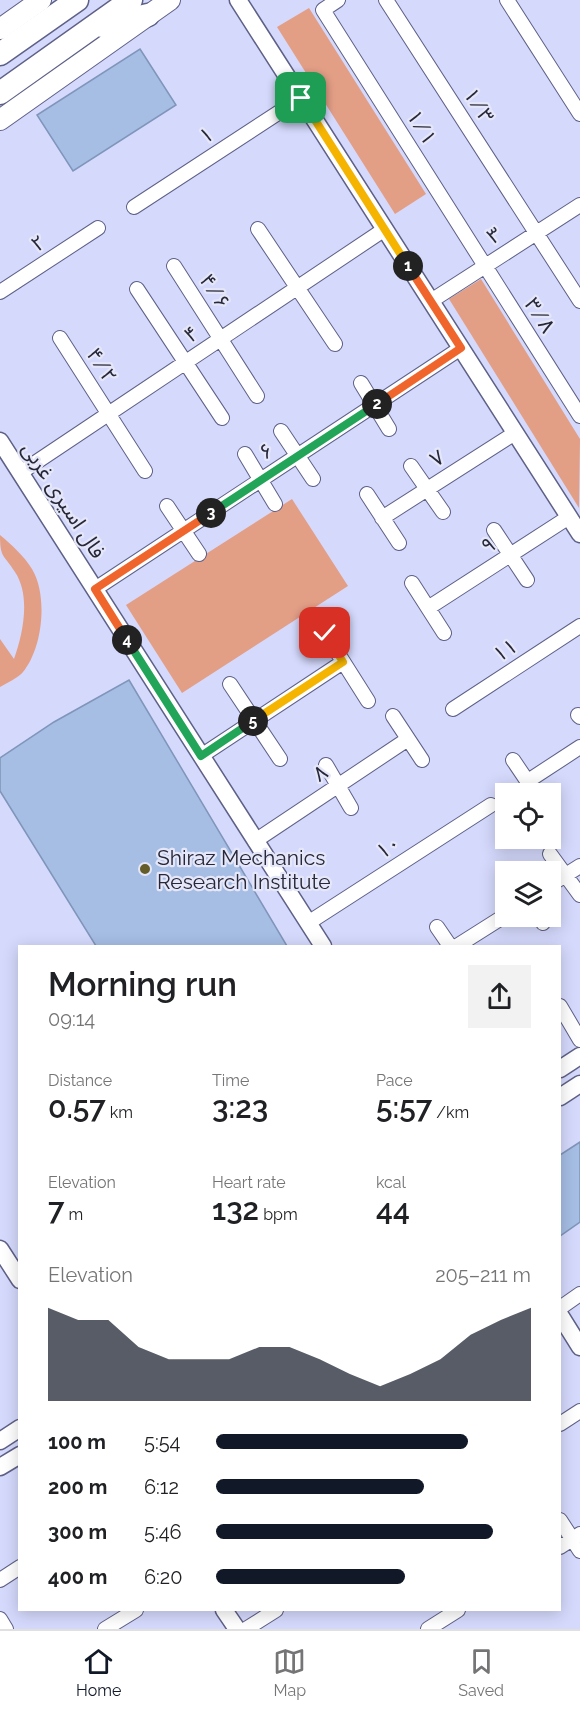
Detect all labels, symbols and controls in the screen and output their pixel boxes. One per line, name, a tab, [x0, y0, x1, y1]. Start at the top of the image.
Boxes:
pin	[275, 72, 326, 123]
icon: arrive	[284, 81, 317, 114]
street label: ۱/۳	[459, 83, 499, 127]
street label: ۱/۱	[402, 105, 442, 149]
street label: ۱	[194, 121, 218, 149]
street label: ۳	[482, 221, 506, 249]
street label: ۲	[26, 229, 50, 257]
pin: 1	[393, 251, 423, 281]
text: 1	[404, 256, 412, 275]
street label: ۴/۶	[195, 269, 235, 313]
street label: ۳/۸	[520, 293, 560, 337]
street label: ۴	[179, 320, 203, 348]
street label: ۴/۲	[82, 343, 122, 387]
pin: 2	[362, 389, 392, 419]
text: 2	[372, 394, 382, 413]
street label: فال اسیری غربی	[17, 437, 111, 563]
street label: ۶	[254, 437, 278, 465]
street label: ۷	[425, 444, 449, 472]
pin: 3	[196, 498, 226, 528]
text: 3	[207, 503, 215, 522]
street label: ۹	[476, 531, 500, 559]
pin	[299, 607, 350, 658]
icon: check	[308, 616, 341, 649]
pin: 4	[112, 625, 142, 655]
text: 4	[122, 630, 132, 649]
street label: ۱۱	[488, 633, 522, 667]
pin: 5	[238, 706, 268, 736]
text: 5	[249, 711, 257, 730]
street label: ۸	[308, 759, 332, 787]
map controls	[495, 783, 561, 927]
button: locate	[495, 783, 561, 849]
street label: ۱۰	[371, 830, 405, 864]
place label: Shiraz Mechanics Research Institute	[157, 845, 331, 894]
button: layers	[495, 861, 561, 927]
marker: Shiraz Mechanics Research Institute	[138, 862, 152, 876]
text: Morning run	[48, 965, 237, 1004]
button: share	[468, 965, 531, 1028]
text: 09:14	[48, 1007, 95, 1031]
text: Distance	[48, 1071, 112, 1090]
text: Time	[212, 1071, 249, 1090]
text: Pace	[376, 1071, 413, 1090]
text: 0.57	[48, 1090, 106, 1125]
text: 3:23	[212, 1090, 268, 1125]
text: 5:57	[376, 1090, 432, 1125]
text: km	[106, 1103, 133, 1122]
text: /km	[432, 1103, 469, 1122]
text: Elevation	[48, 1173, 116, 1192]
text: Heart rate	[212, 1173, 286, 1192]
text: kcal	[376, 1173, 406, 1192]
text: 7	[48, 1192, 64, 1227]
text: 132	[212, 1192, 259, 1227]
text: 44	[376, 1192, 410, 1227]
text: m	[64, 1205, 83, 1224]
text: bpm	[259, 1205, 298, 1224]
text: Elevation	[48, 1263, 133, 1287]
text: 205–211 m	[435, 1263, 531, 1287]
text: 100 m	[48, 1430, 106, 1454]
text: 5:54	[144, 1430, 180, 1454]
text: 200 m	[48, 1475, 107, 1499]
text: 6:12	[144, 1475, 179, 1499]
text: 300 m	[48, 1520, 107, 1544]
text: 5:46	[144, 1520, 182, 1544]
text: 400 m	[48, 1565, 107, 1589]
text: 6:20	[144, 1565, 182, 1589]
tab: Home	[76, 1645, 121, 1700]
tab: Map	[273, 1645, 306, 1700]
tab: Saved	[458, 1645, 504, 1700]

